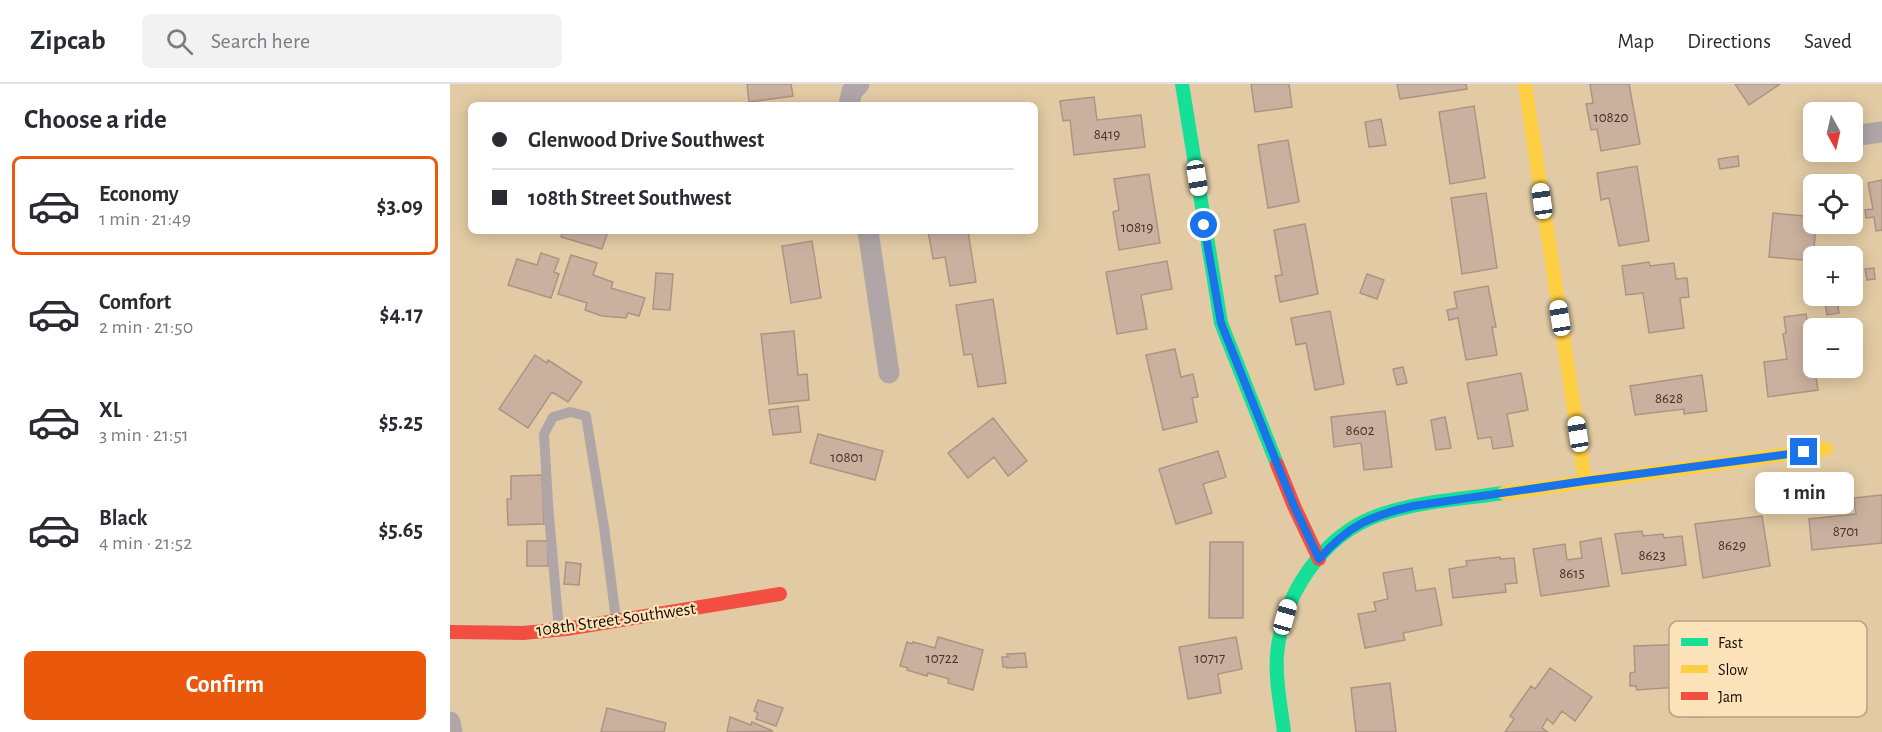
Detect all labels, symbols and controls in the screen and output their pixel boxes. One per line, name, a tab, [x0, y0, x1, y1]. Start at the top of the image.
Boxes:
search box	[142, 14, 562, 68]
icon: search	[163, 25, 196, 58]
text: Zipcab	[30, 27, 106, 55]
text: Search here	[211, 30, 310, 52]
text: Map	[1618, 31, 1654, 52]
text: Directions	[1687, 31, 1771, 52]
text: Saved	[1804, 31, 1852, 52]
north arrow	[1803, 102, 1863, 162]
map controls	[1803, 102, 1863, 378]
text: Choose a ride	[24, 106, 167, 133]
house number: 10820	[1594, 110, 1629, 125]
house number: 8419	[1094, 127, 1120, 142]
text: Glenwood Drive Southwest	[528, 129, 764, 151]
car	[1185, 159, 1209, 197]
button: locate	[1803, 174, 1863, 234]
icon: car	[27, 179, 81, 233]
car	[1531, 182, 1553, 220]
text: Economy	[99, 183, 179, 205]
text: 108th Street Southwest	[528, 187, 731, 209]
text: $3.09	[376, 195, 423, 217]
text: 1 min · 21:49	[99, 209, 191, 229]
route start	[1190, 211, 1217, 238]
house number: 10819	[1121, 220, 1153, 235]
button: +	[1803, 246, 1863, 306]
icon: car	[27, 287, 81, 341]
text: Comfort	[99, 291, 171, 313]
car	[1548, 299, 1572, 337]
text: $4.17	[380, 303, 423, 325]
text: 2 min · 21:50	[99, 317, 193, 337]
button: −	[1803, 318, 1863, 378]
house number: 8628	[1655, 391, 1683, 406]
icon: car	[27, 395, 81, 449]
text: XL	[99, 399, 122, 421]
text: $5.25	[379, 411, 423, 433]
car	[1566, 415, 1590, 453]
house number: 8602	[1346, 423, 1375, 438]
text: 3 min · 21:51	[99, 425, 189, 445]
route end	[1790, 438, 1817, 465]
house number: 10801	[830, 450, 864, 465]
callout: 1 min	[1754, 473, 1854, 515]
text: 1 min	[1783, 483, 1826, 503]
icon: car	[27, 503, 81, 557]
text: Black	[99, 507, 147, 529]
text: $5.65	[378, 519, 423, 541]
house number: 8701	[1833, 524, 1859, 539]
text: 4 min · 21:52	[99, 533, 192, 553]
house number: 8629	[1718, 538, 1746, 553]
house number: 8623	[1638, 548, 1666, 563]
house number: 8615	[1559, 566, 1585, 581]
car	[1271, 597, 1299, 637]
street label: 108th Street Southwest	[535, 600, 697, 640]
legend	[1669, 621, 1867, 717]
text: Fast	[1718, 635, 1743, 651]
button: Confirm	[24, 651, 426, 720]
house number: 10722	[926, 651, 959, 666]
house number: 10717	[1195, 651, 1225, 666]
text: Slow	[1718, 662, 1748, 678]
text: Jam	[1718, 689, 1743, 705]

